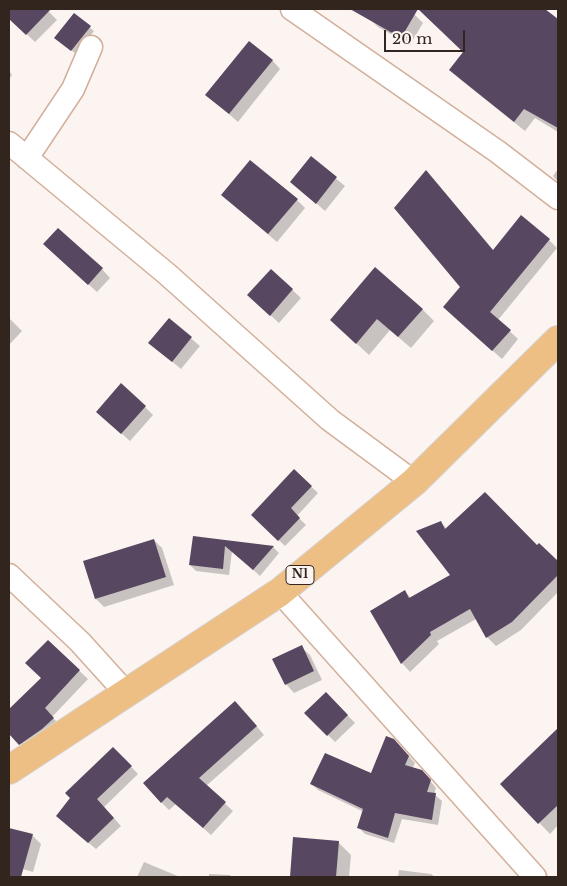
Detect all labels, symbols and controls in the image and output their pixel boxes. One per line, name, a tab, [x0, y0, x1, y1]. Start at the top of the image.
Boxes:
scale bar	[387, 20, 468, 52]
text: 20 m	[392, 29, 432, 48]
road number: N1	[286, 566, 314, 584]

